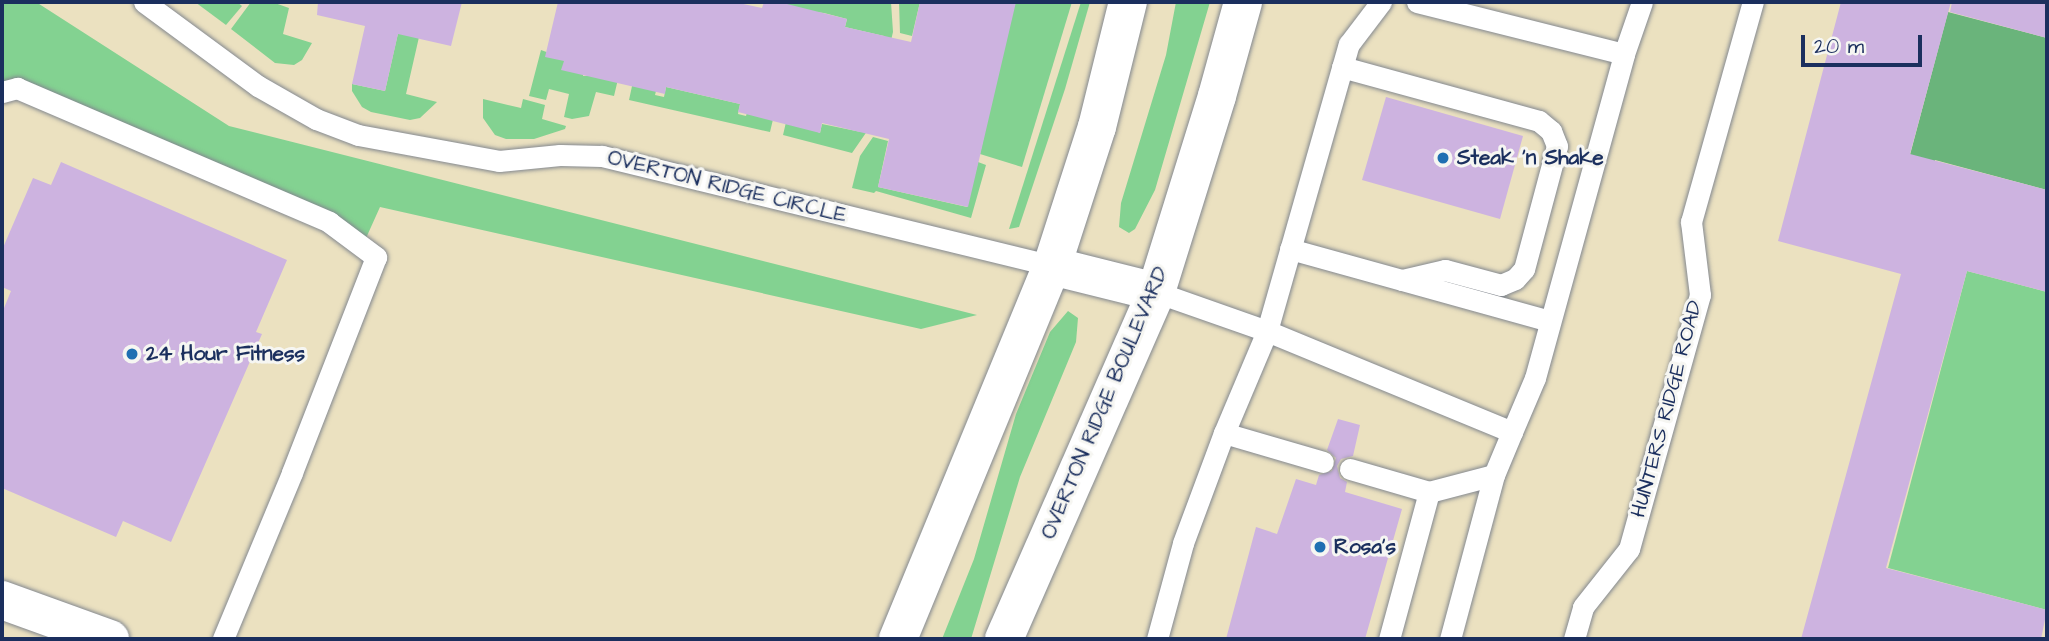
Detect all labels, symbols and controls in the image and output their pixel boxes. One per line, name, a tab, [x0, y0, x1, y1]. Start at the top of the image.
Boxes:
scale bar	[1804, 21, 1925, 65]
text: 20 m	[1814, 32, 1864, 61]
street label: OVERTON RIDGE CIRCLE	[605, 145, 849, 229]
place label: Steak 'n Shake	[1457, 145, 1603, 171]
marker: Steak 'n Shake	[1435, 150, 1451, 166]
street label: OVERTON RIDGE BOULEVARD	[1036, 263, 1174, 543]
street label: HUNTERS RIDGE ROAD	[1626, 298, 1708, 520]
place label: 24 Hour Fitness	[146, 341, 305, 367]
marker: 24 Hour Fitness	[124, 346, 140, 362]
place label: Rosa's	[1334, 534, 1396, 560]
marker: Rosa's	[1312, 539, 1328, 555]

